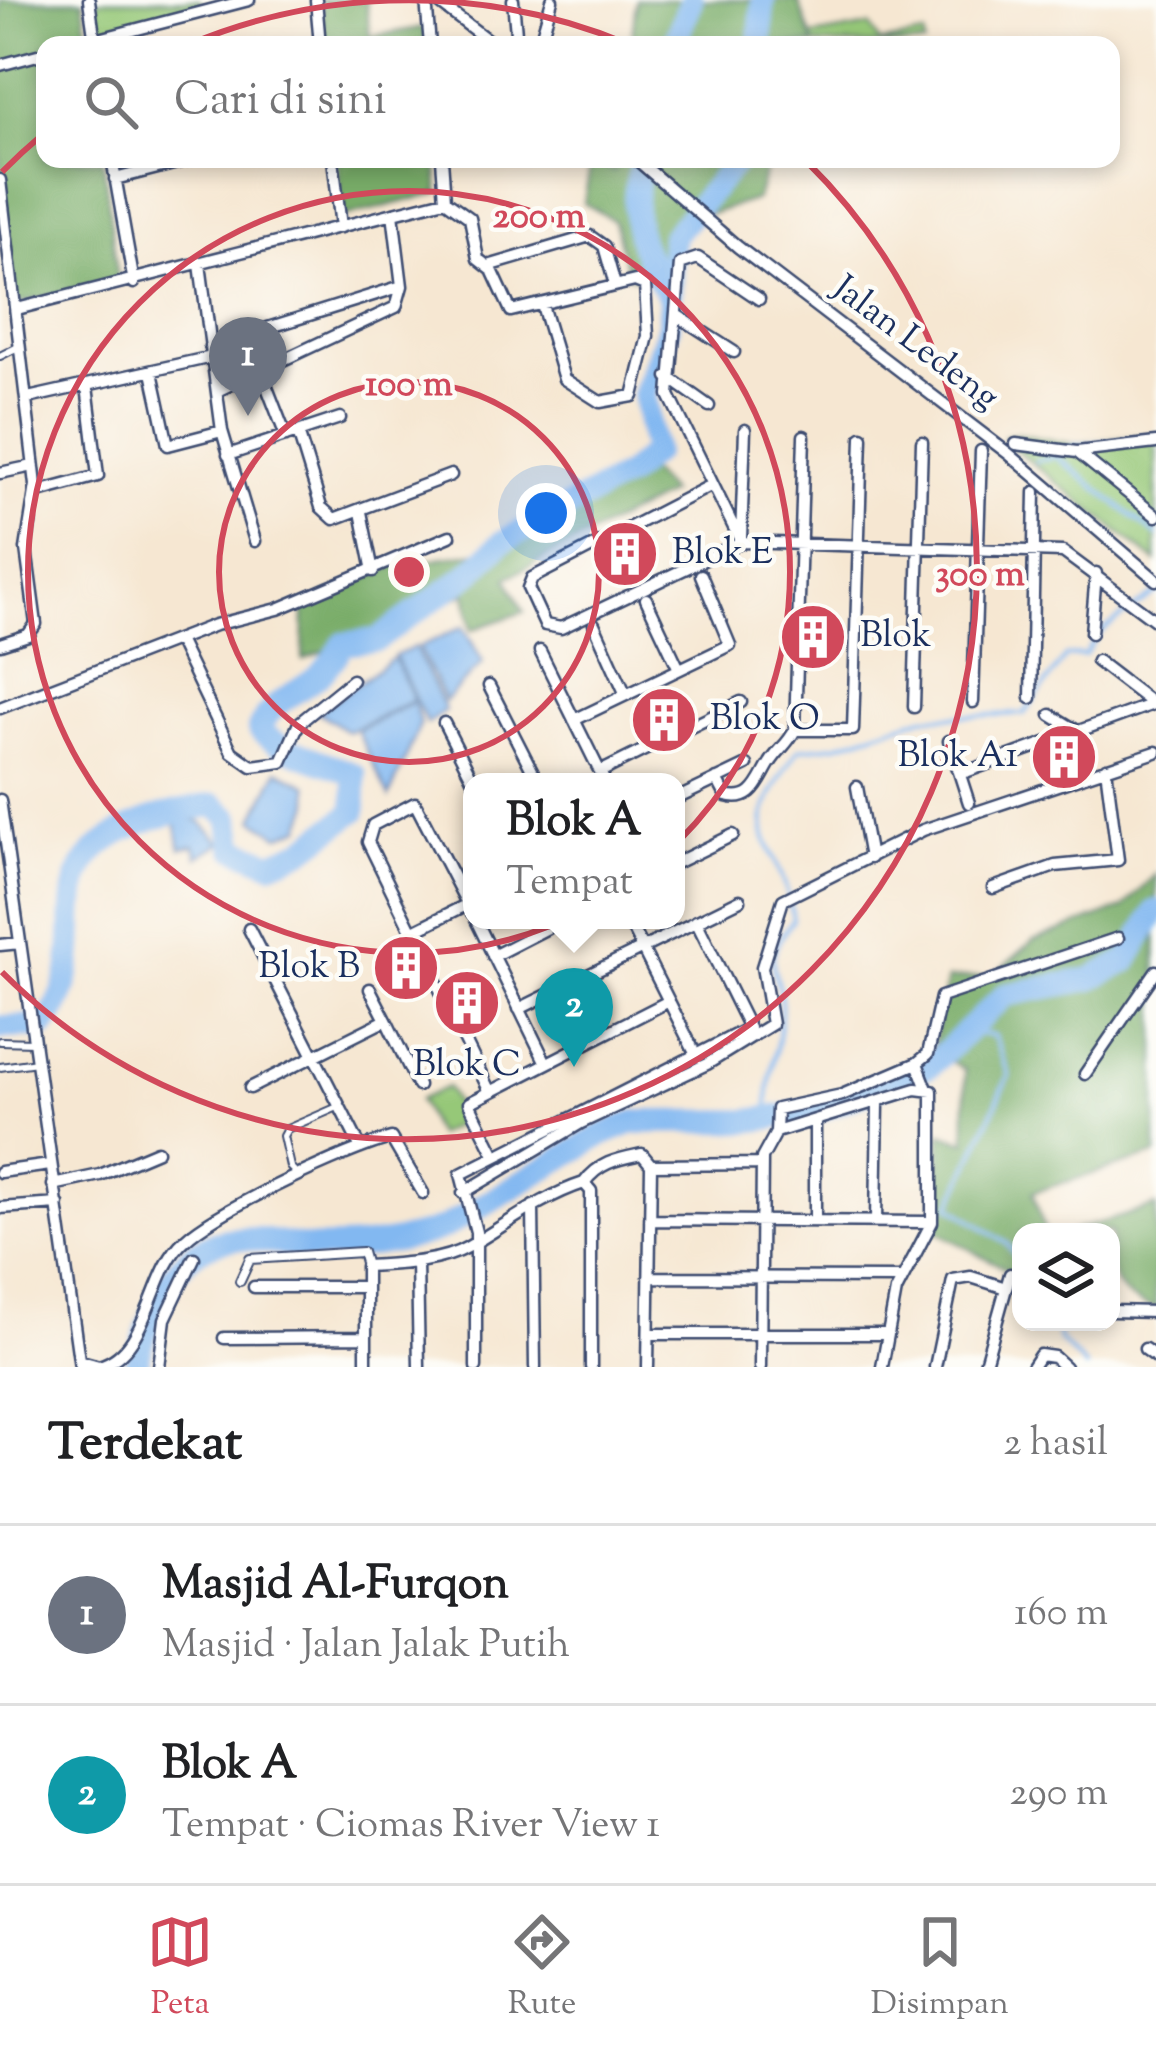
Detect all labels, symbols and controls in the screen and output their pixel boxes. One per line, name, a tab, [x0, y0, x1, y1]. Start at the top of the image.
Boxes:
search box	[36, 36, 1120, 168]
icon: search	[78, 69, 144, 135]
text: Cari di sini	[174, 70, 387, 135]
text: 200 m	[493, 192, 585, 244]
street label: Jalan Ledeng	[819, 263, 1009, 424]
pin: 1	[209, 317, 287, 416]
text: 100 m	[365, 360, 453, 412]
your location	[516, 483, 576, 543]
building icon: Blok E	[590, 519, 660, 589]
place label: Blok E	[672, 528, 773, 580]
text: 300 m	[935, 550, 1025, 602]
centre of rings	[388, 551, 430, 593]
building icon: Blok	[778, 602, 848, 672]
place label: Blok	[860, 611, 931, 663]
building icon: Blok O	[629, 685, 699, 755]
place label: Blok O	[710, 694, 820, 746]
building icon: Blok A1	[1029, 722, 1099, 792]
place label: Blok A1	[898, 731, 1018, 783]
popup	[463, 773, 685, 929]
text: Blok A	[506, 791, 642, 856]
text: Tempat	[506, 856, 633, 912]
building icon: Blok B	[371, 933, 441, 1003]
place label: Blok B	[258, 942, 360, 994]
building icon: Blok C	[432, 968, 502, 1038]
pin: 2	[535, 968, 613, 1067]
place label: Blok C	[413, 1040, 521, 1092]
map controls	[1012, 1223, 1120, 1331]
button: layers	[1012, 1223, 1120, 1331]
text: Terdekat	[48, 1409, 242, 1482]
text: 2 hasil	[1003, 1417, 1108, 1473]
text: Masjid Al-Furqon	[162, 1554, 509, 1619]
text: 1	[80, 1587, 94, 1643]
text: 160 m	[1014, 1587, 1108, 1643]
text: Masjid · Jalan Jalak Putih	[162, 1619, 570, 1675]
text: Blok A	[162, 1734, 297, 1799]
text: 2	[78, 1767, 96, 1823]
text: 290 m	[1010, 1767, 1108, 1823]
text: Tempat · Ciomas River View 1	[162, 1799, 660, 1855]
tab: Peta	[147, 1909, 213, 2029]
tab: Rute	[508, 1909, 576, 2029]
tab: Disimpan	[871, 1909, 1009, 2029]

